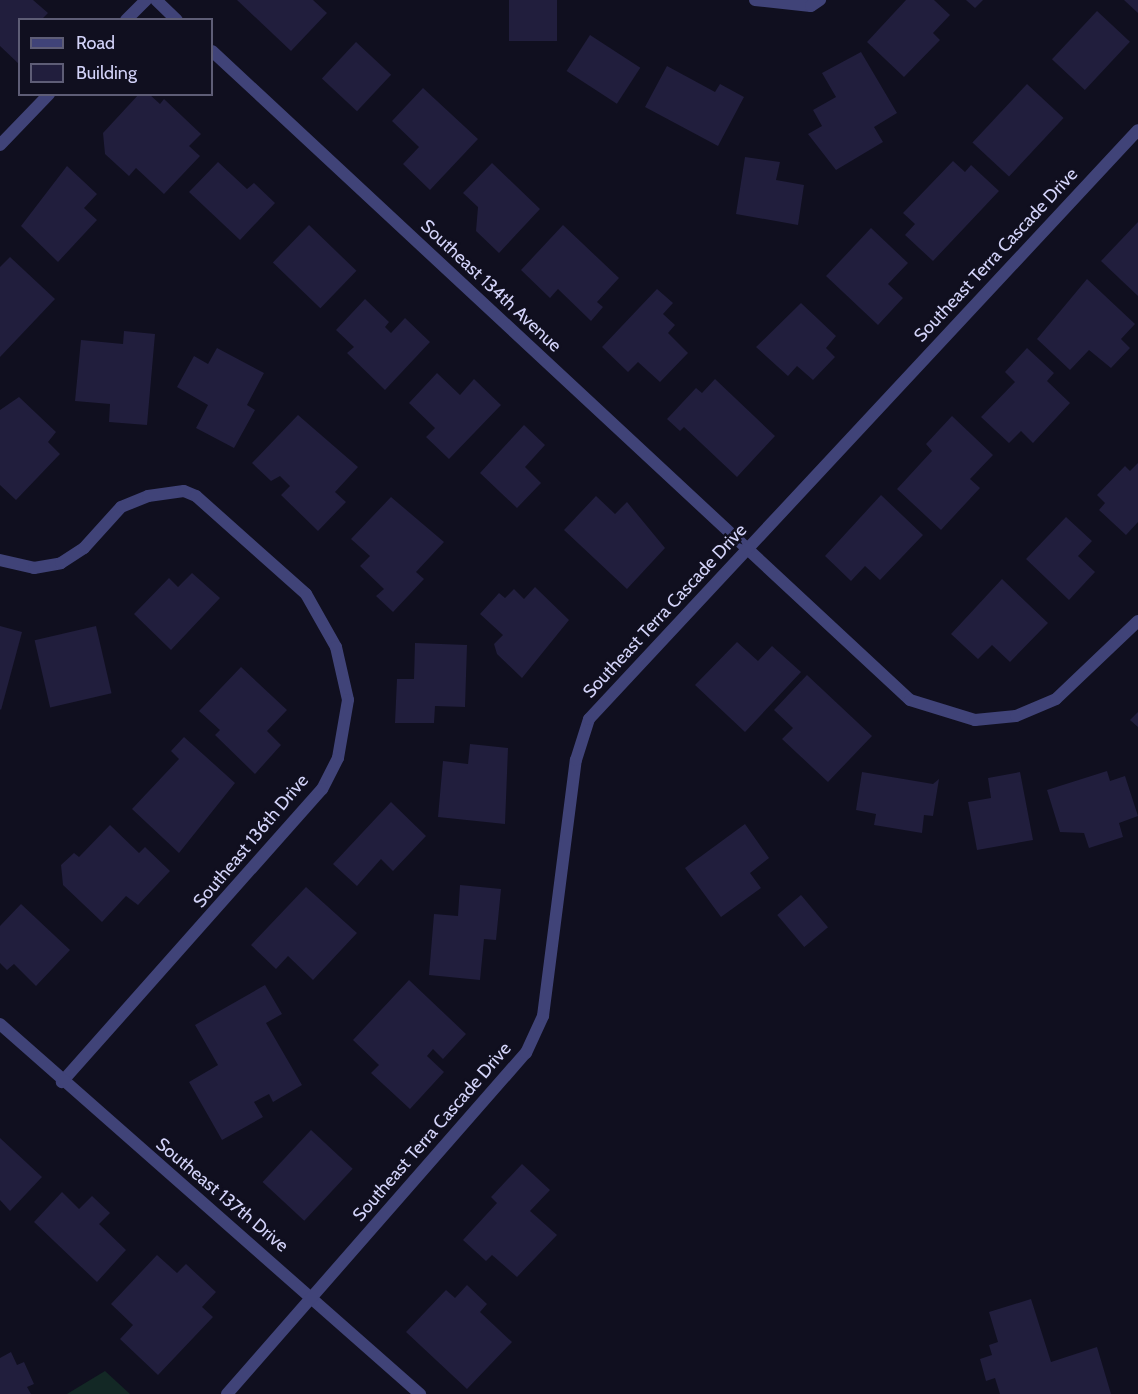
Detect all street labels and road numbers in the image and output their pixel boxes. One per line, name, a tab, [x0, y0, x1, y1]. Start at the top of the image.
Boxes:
street label: Southeast Terra Cascade Drive	[910, 164, 1082, 346]
street label: Southeast 134th Avenue	[416, 215, 566, 357]
street label: Southeast Terra Cascade Drive	[579, 520, 751, 702]
street label: Southeast 136th Drive	[189, 770, 313, 912]
street label: Southeast Terra Cascade Drive	[348, 1038, 516, 1226]
street label: Southeast 137th Drive	[151, 1133, 293, 1257]

